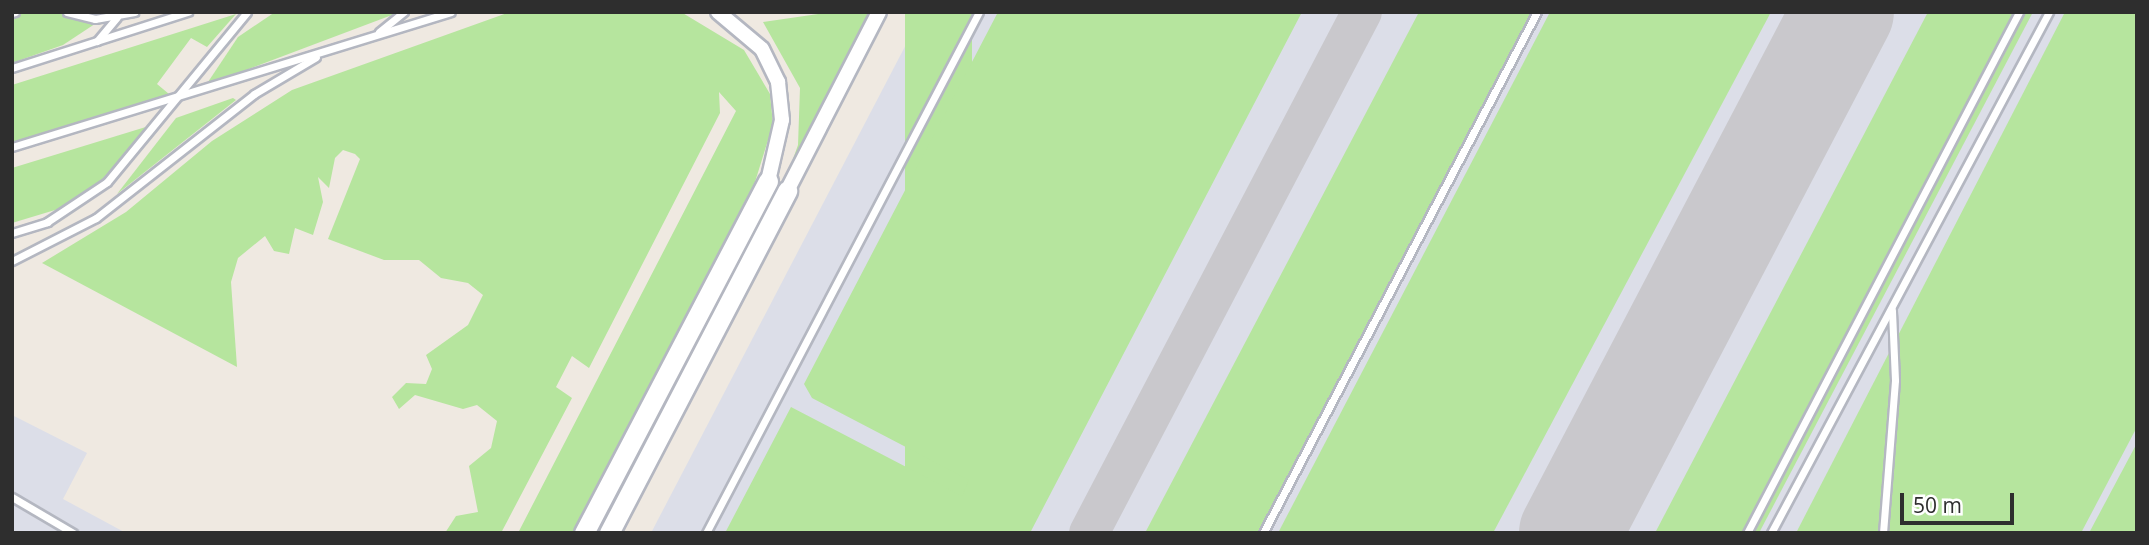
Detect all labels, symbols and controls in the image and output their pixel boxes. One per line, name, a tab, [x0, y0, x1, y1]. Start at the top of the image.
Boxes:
scale bar	[1904, 478, 2018, 522]
text: 50 m	[1913, 491, 1962, 519]

